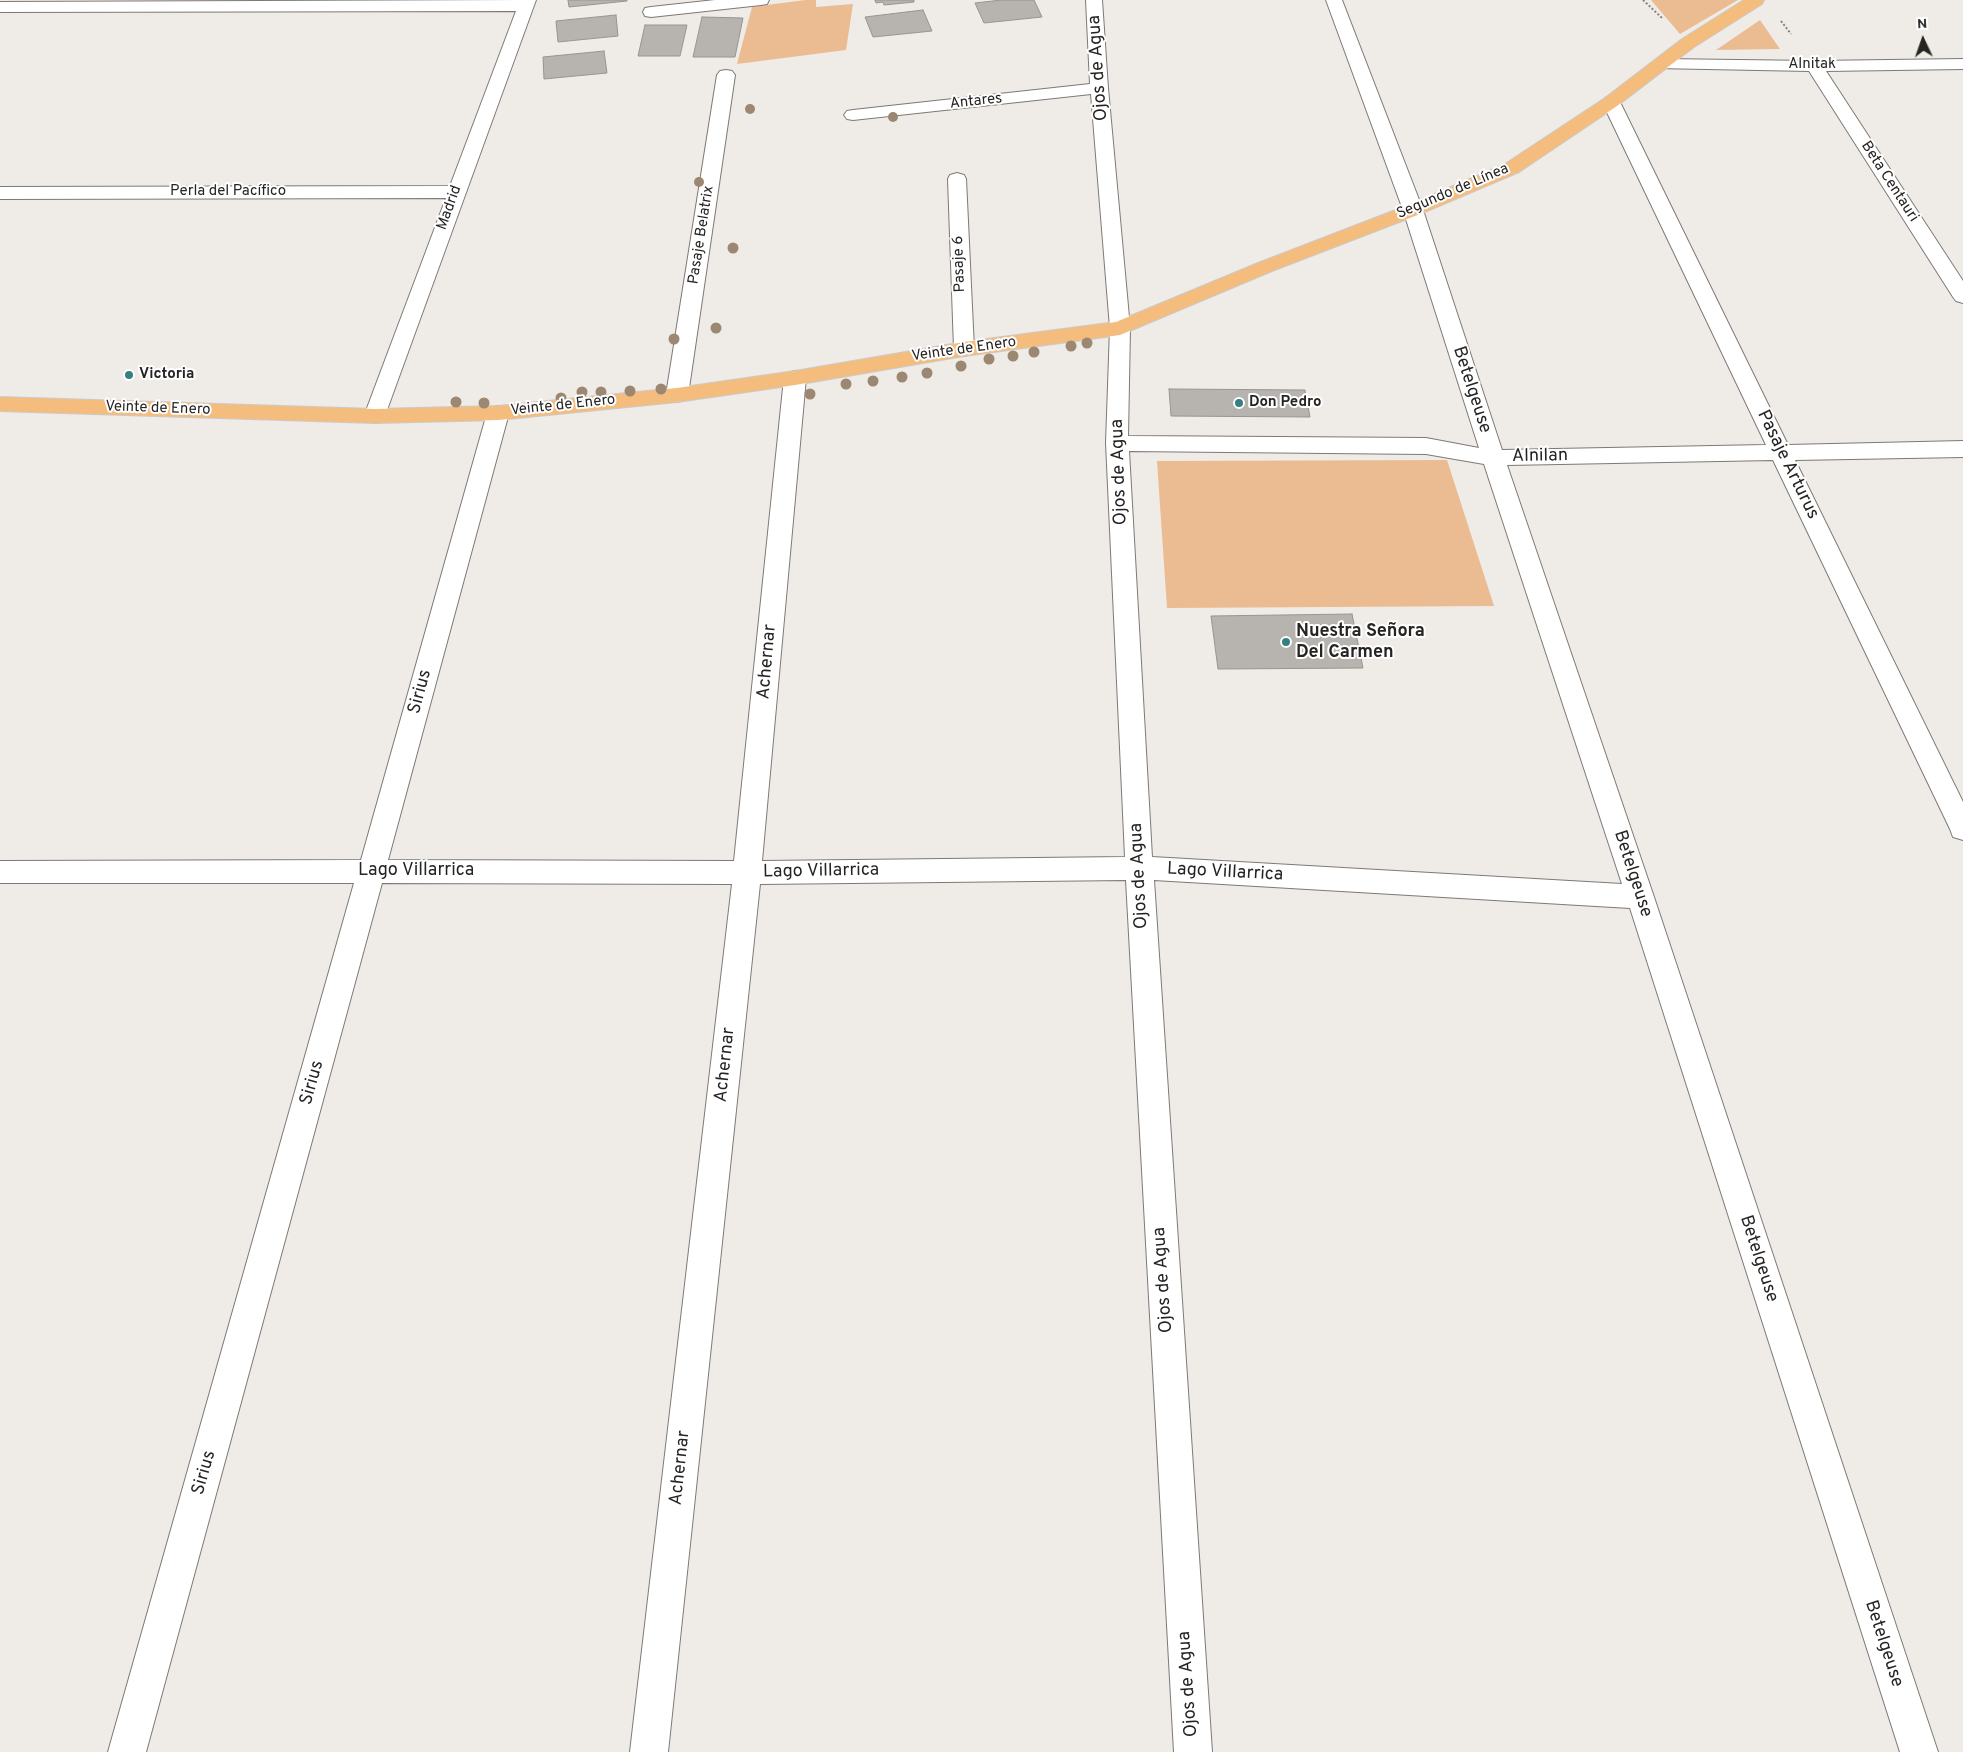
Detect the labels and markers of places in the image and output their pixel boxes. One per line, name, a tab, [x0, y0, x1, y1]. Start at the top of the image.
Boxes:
place label: Victoria	[139, 366, 194, 384]
marker: Victoria	[123, 369, 135, 381]
place label: Don Pedro	[1249, 394, 1321, 412]
marker: Don Pedro	[1233, 397, 1245, 409]
place label: Nuestra Señora Del Carmen	[1296, 621, 1425, 664]
marker: Nuestra Señora Del Carmen	[1280, 636, 1292, 648]

